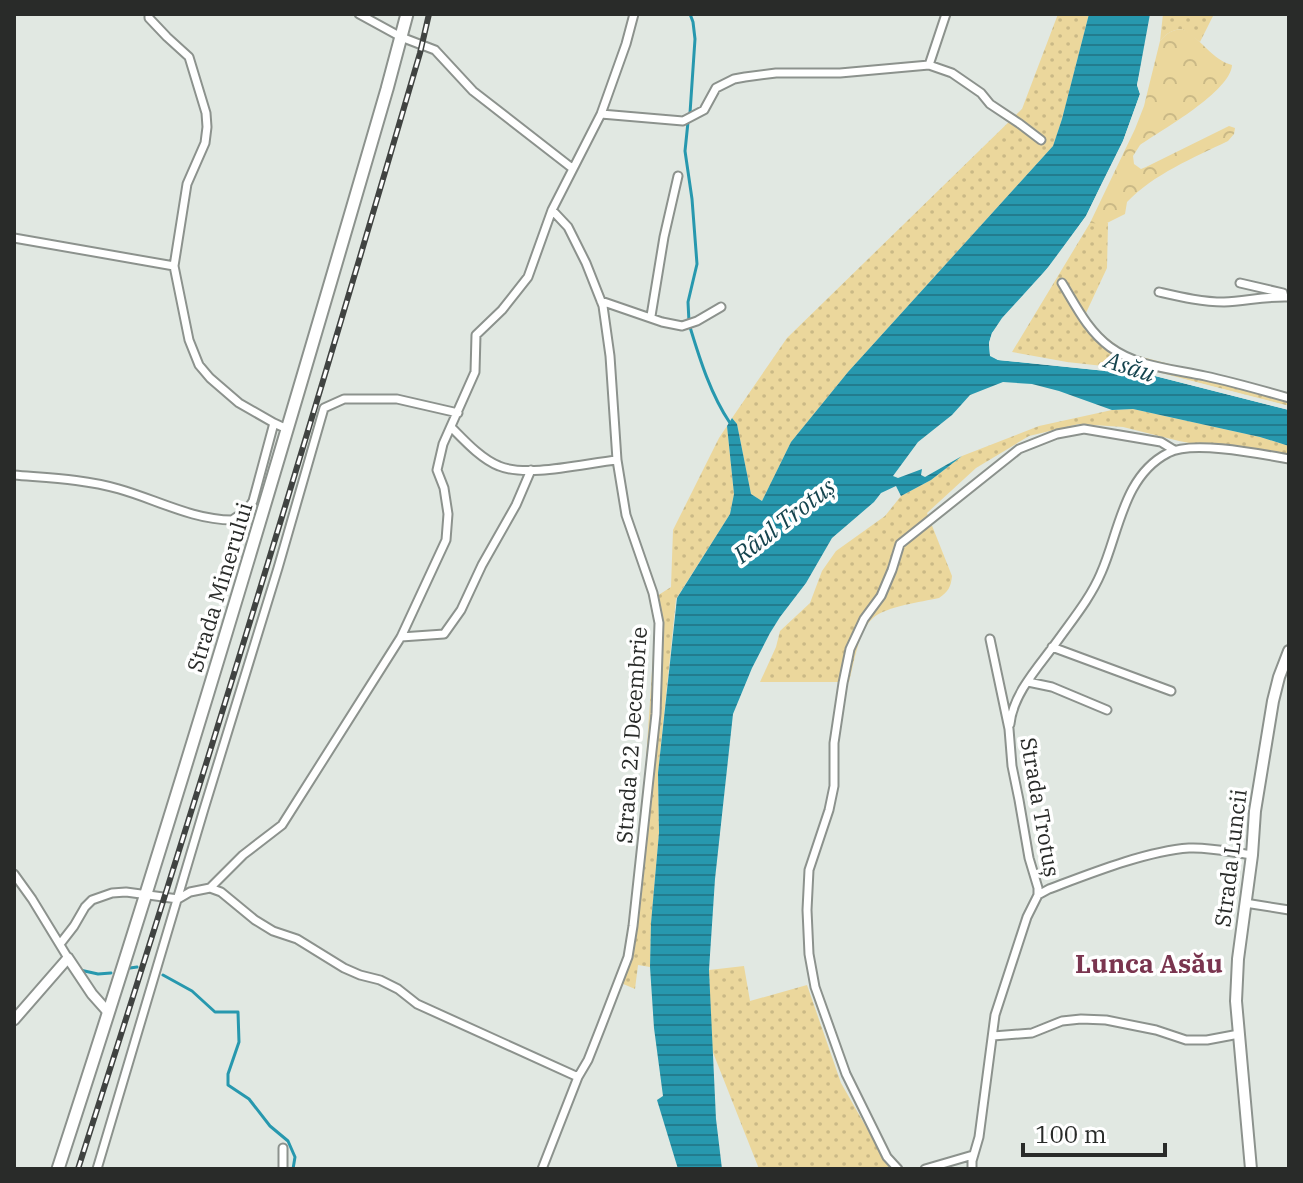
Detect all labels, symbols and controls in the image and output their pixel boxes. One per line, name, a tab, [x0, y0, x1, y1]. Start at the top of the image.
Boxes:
water label: Asău	[1099, 342, 1159, 389]
water label: Râul Trotuș	[726, 470, 841, 570]
street label: Strada Minerului	[179, 499, 259, 675]
street label: Strada 22 Decembrie	[609, 626, 653, 844]
street label: Strada Trotuș	[1014, 735, 1068, 879]
street label: Strada Luncii	[1207, 787, 1253, 929]
district label: Lunca Asău	[1075, 946, 1223, 980]
scale bar	[1023, 1107, 1165, 1157]
text: 100 m	[1035, 1118, 1107, 1150]

